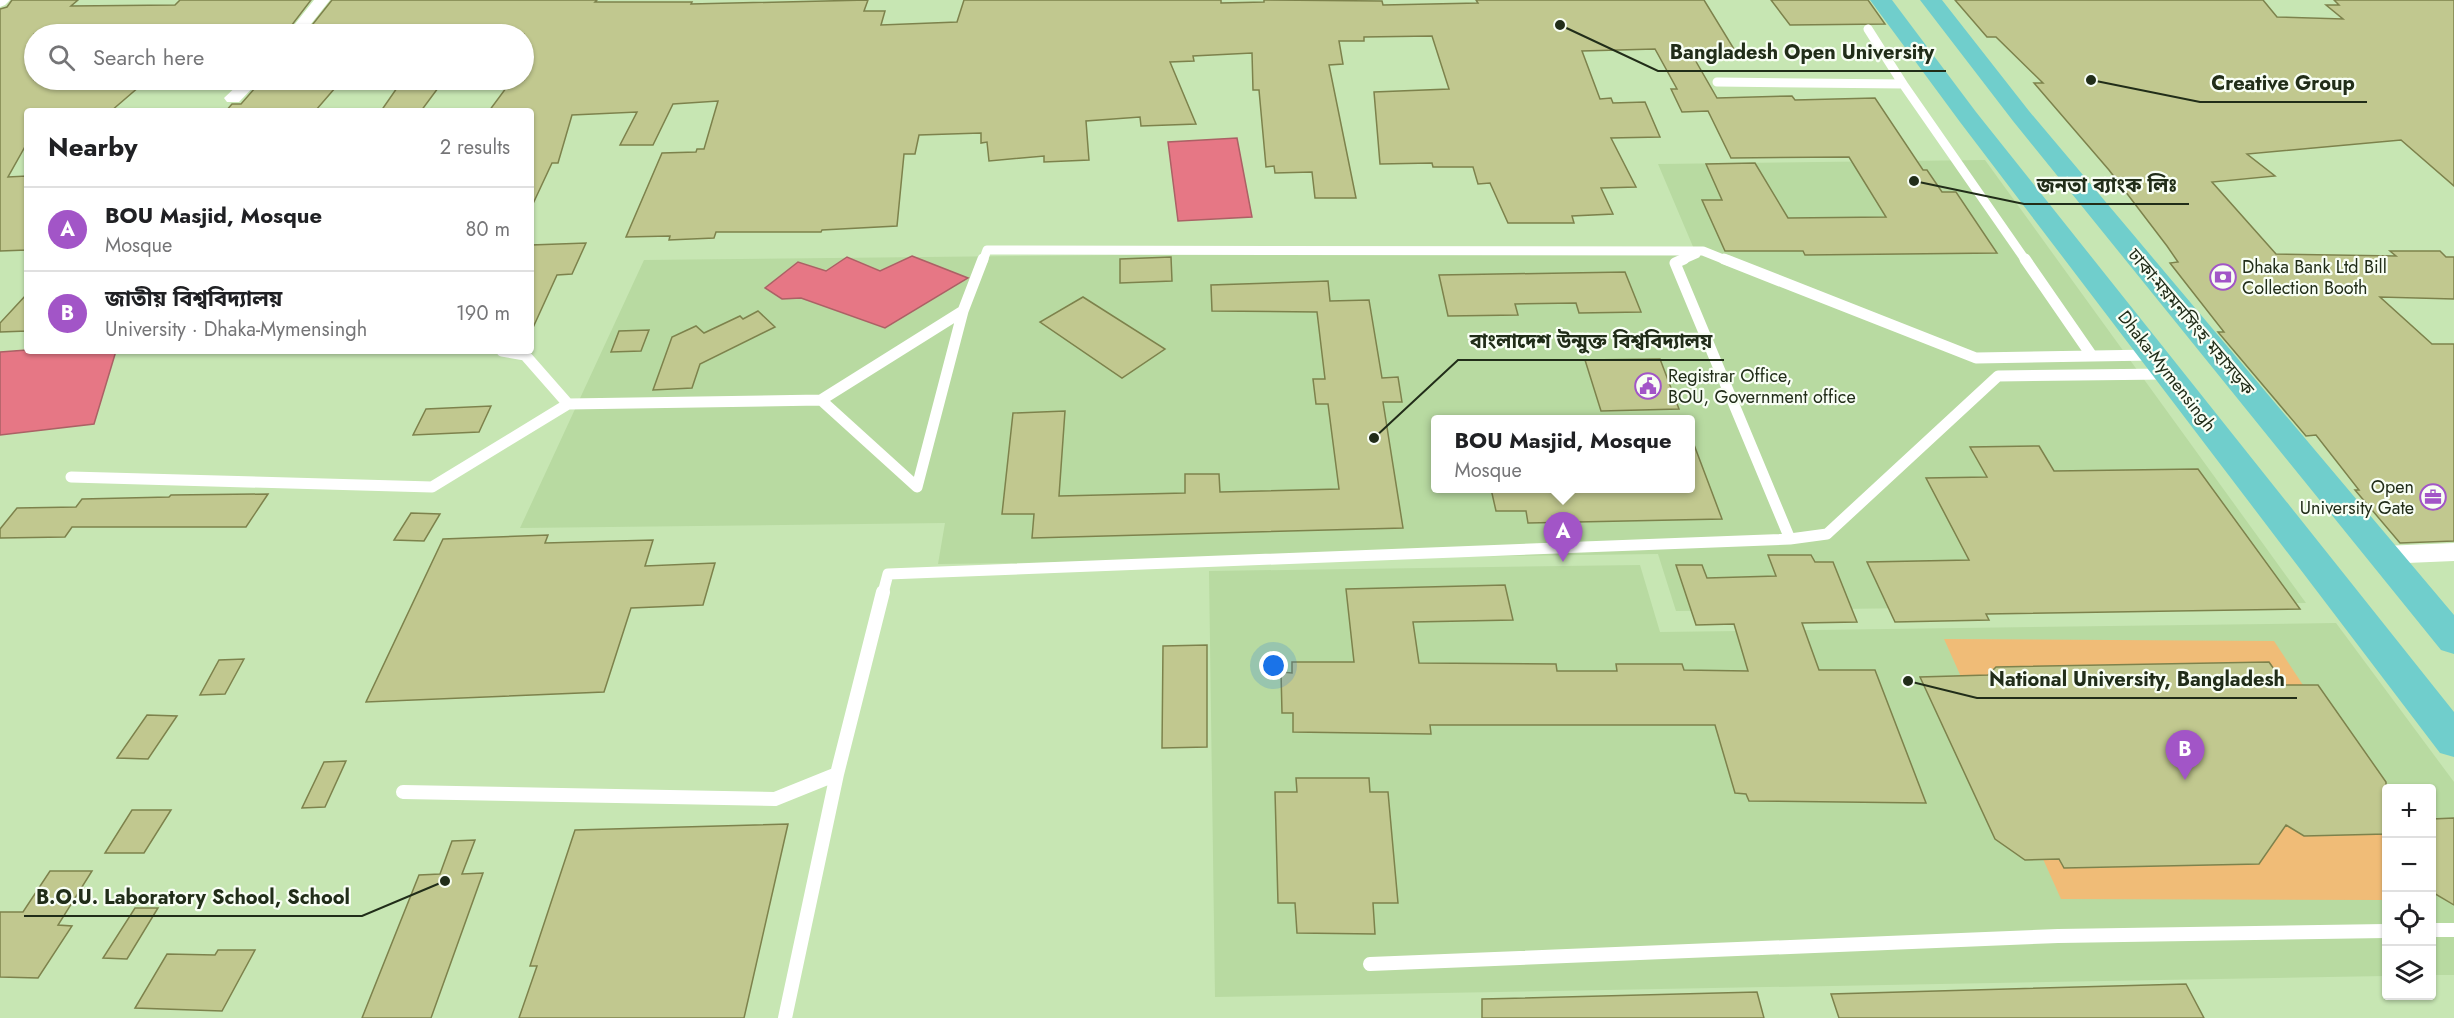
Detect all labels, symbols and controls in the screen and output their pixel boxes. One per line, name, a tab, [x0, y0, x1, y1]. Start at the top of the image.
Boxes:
search box	[24, 24, 534, 90]
callout: Bangladesh Open University	[1658, 33, 1946, 71]
text: Bangladesh Open University	[1670, 38, 1935, 67]
icon: search	[45, 41, 78, 74]
text: Search here	[93, 41, 204, 73]
callout: Creative Group	[2200, 64, 2367, 102]
text: Creative Group	[2211, 69, 2355, 98]
text: Nearby	[48, 128, 137, 166]
text: 2 results	[440, 133, 510, 162]
callout: জনতা ব্যাংক লিঃ	[2024, 166, 2189, 204]
text: জনতা ব্যাংক লিঃ	[2036, 171, 2177, 200]
text: BOU Masjid, Mosque	[105, 199, 322, 231]
text: A	[60, 215, 75, 244]
text: 80 m	[465, 215, 510, 244]
text: Mosque	[105, 231, 172, 260]
street label: ঢাকা-ময়মনসিংহ মহাসড়ক	[2121, 242, 2261, 401]
place label: Dhaka Bank Ltd Bill Collection Booth	[2242, 254, 2387, 301]
bank icon: Dhaka Bank Ltd Bill Collection Booth	[2208, 262, 2238, 292]
text: জাতীয় বিশ্ববিদ্যালয়	[105, 282, 282, 314]
text: B	[61, 299, 74, 328]
text: 190 m	[456, 299, 510, 328]
street label: Dhaka-Mymensingh	[2111, 305, 2223, 437]
text: University · Dhaka-Mymensingh	[105, 315, 367, 344]
callout: বাংলাদেশ উন্মুক্ত বিশ্ববিদ্যালয়	[1458, 322, 1724, 360]
text: বাংলাদেশ উন্মুক্ত বিশ্ববিদ্যালয়	[1469, 327, 1713, 356]
place label: Registrar Office, BOU, Government office	[1668, 363, 1856, 410]
public building icon: Registrar Office, BOU, Government office	[1633, 371, 1663, 401]
popup	[1431, 415, 1695, 493]
text: BOU Masjid, Mosque	[1455, 424, 1672, 456]
text: Mosque	[1455, 456, 1522, 485]
place label: Open University Gate	[2300, 474, 2414, 521]
office icon: Open University Gate	[2418, 482, 2448, 512]
pin: A	[1544, 512, 1582, 562]
your location	[1259, 651, 1288, 680]
callout: National University, Bangladesh	[1977, 660, 2297, 698]
text: National University, Bangladesh	[1989, 665, 2285, 694]
pin: B	[2166, 730, 2204, 780]
map controls	[2382, 784, 2436, 1000]
button: +	[2382, 784, 2436, 838]
button: −	[2382, 838, 2436, 892]
callout: B.O.U. Laboratory School, School	[24, 878, 362, 916]
text: B.O.U. Laboratory School, School	[36, 883, 350, 912]
button: locate	[2382, 892, 2436, 946]
button: layers	[2382, 946, 2436, 1000]

